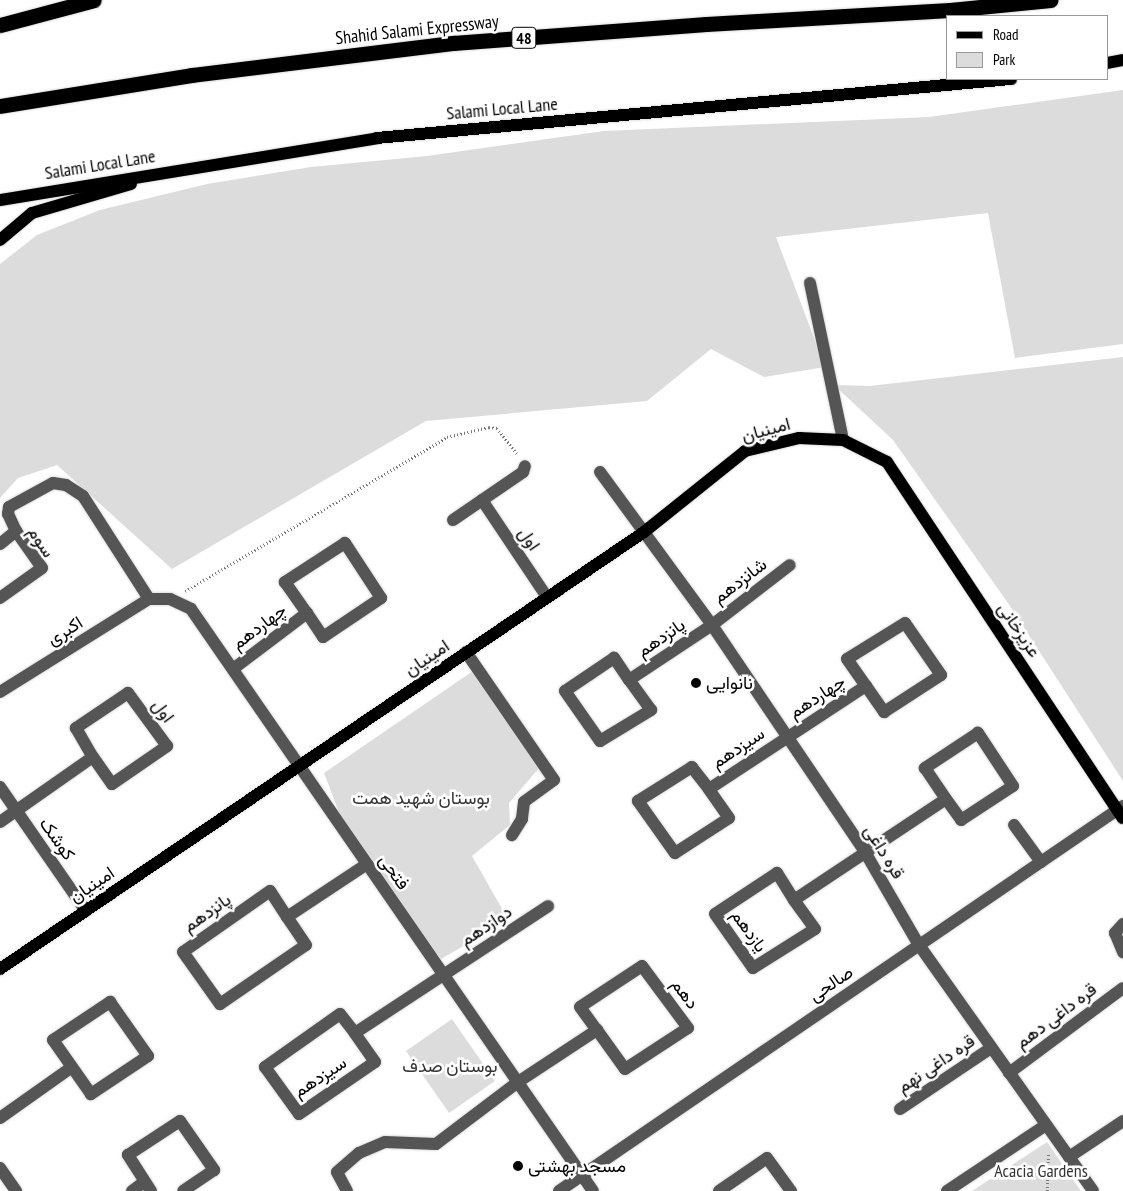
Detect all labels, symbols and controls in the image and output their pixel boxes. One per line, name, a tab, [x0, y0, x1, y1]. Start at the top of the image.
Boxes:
street label: Shahid Salami Expressway	[334, 11, 500, 49]
legend	[946, 15, 1108, 80]
road number: 48	[510, 24, 538, 52]
text: Road	[993, 25, 1019, 44]
text: Park	[993, 50, 1015, 69]
street label: Salami Local Lane	[445, 93, 559, 125]
street label: Salami Local Lane	[43, 146, 157, 184]
street label: امینیان	[739, 413, 793, 447]
street label: سوم	[23, 522, 59, 562]
street label: اول	[513, 523, 545, 555]
street label: شانزدهم	[709, 554, 771, 608]
street label: عزیزخانی	[993, 598, 1045, 662]
street label: چهاردهم	[227, 599, 291, 655]
street label: اکبری	[43, 612, 87, 650]
street label: پانزدهم	[633, 614, 689, 662]
street label: امینیان	[400, 635, 454, 681]
street label: چهاردهم	[785, 671, 849, 723]
place label: نانوایی	[706, 672, 753, 694]
marker: نانوایی	[690, 677, 702, 689]
street label: اول	[147, 695, 179, 727]
street label: سیزدهم	[707, 723, 769, 773]
park label: بوستان شهید همت	[352, 787, 490, 809]
street label: کوشک	[35, 813, 79, 865]
street label: قره داغی	[859, 821, 909, 883]
street label: فتحی	[374, 850, 414, 894]
street label: امینیان	[65, 862, 119, 908]
street label: پانزدهم	[179, 889, 235, 937]
street label: دوازدهم	[456, 901, 516, 951]
street label: یازدهم	[726, 905, 772, 957]
street label: صالحی	[805, 961, 857, 1007]
street label: دهم	[667, 974, 703, 1014]
street label: قره داغی دهم	[1011, 978, 1101, 1054]
street label: قره داغی نهم	[893, 1030, 979, 1098]
street label: سیزدهم	[289, 1052, 351, 1102]
park label: بوستان صدف	[402, 1055, 498, 1077]
place label: مسجد بهشتی	[528, 1155, 626, 1177]
marker: مسجد بهشتی	[512, 1160, 524, 1172]
park label: Acacia Gardens	[994, 1160, 1088, 1182]

